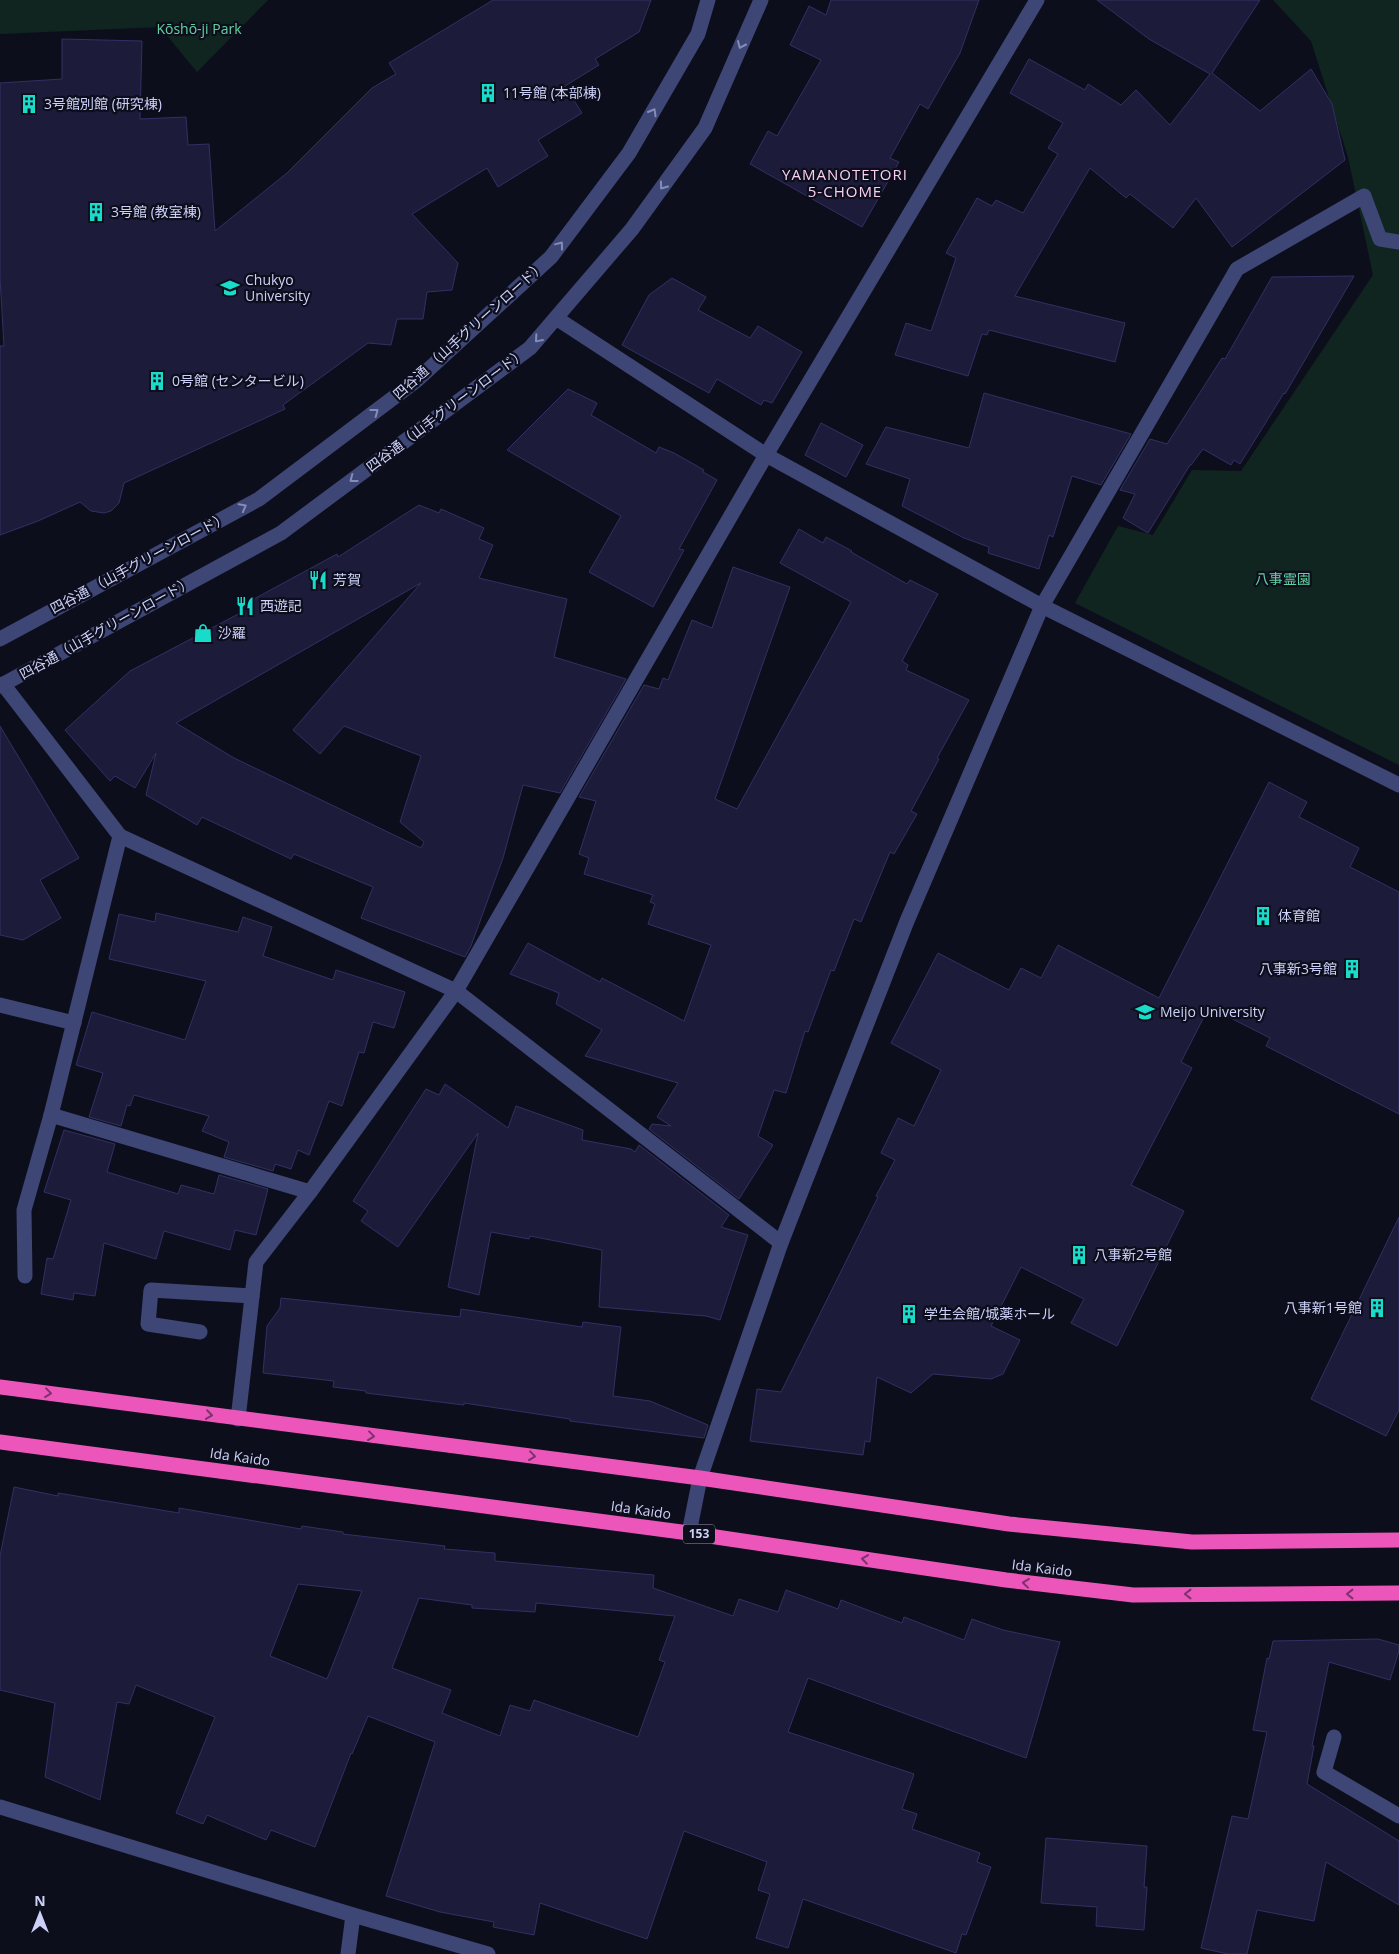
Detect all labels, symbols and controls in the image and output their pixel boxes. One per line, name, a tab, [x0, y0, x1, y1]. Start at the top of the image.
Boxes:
park label: Kōshō-ji Park	[156, 19, 242, 38]
one-way arrow	[737, 40, 748, 49]
building icon: 11号館 (本部棟)	[477, 82, 499, 104]
place label: 11号館 (本部棟)	[503, 83, 601, 102]
building icon: 3号館別館 (研究棟)	[18, 93, 40, 115]
place label: 3号館別館 (研究棟)	[44, 94, 162, 113]
one-way arrow	[646, 108, 656, 117]
district label: YAMANOTETORI 5-CHOME	[782, 164, 908, 201]
one-way arrow	[660, 180, 669, 190]
building icon: 3号館 (教室棟)	[85, 201, 107, 223]
place label: 3号館 (教室棟)	[111, 202, 201, 221]
one-way arrow	[554, 242, 562, 251]
street label: 四谷通 （山手グリーンロード）	[388, 256, 549, 403]
place label: Chukyo University	[245, 270, 311, 305]
school or university icon: Chukyo University	[219, 277, 241, 299]
one-way arrow	[535, 333, 544, 342]
street label: 四谷通（山手グリーンロード）	[362, 343, 529, 476]
building icon: 0号館 (センタービル)	[146, 370, 168, 392]
place label: 0号館 (センタービル)	[172, 371, 304, 390]
one-way arrow	[369, 410, 378, 418]
one-way arrow	[349, 473, 359, 482]
one-way arrow	[238, 503, 247, 513]
street label: 四谷通 （山手グリーンロード）	[46, 507, 231, 618]
restaurant icon: 芳賀	[307, 569, 329, 591]
park label: 八事霊園	[1255, 569, 1311, 588]
place label: 芳賀	[333, 570, 361, 589]
street label: 四谷通（山手グリーンロード）	[16, 572, 196, 683]
restaurant icon: 西遊記	[234, 595, 256, 617]
place label: 西遊記	[260, 596, 302, 615]
shop icon: 沙羅	[192, 622, 214, 644]
place label: 沙羅	[218, 623, 246, 642]
building icon: 体育館	[1252, 905, 1274, 927]
place label: 体育館	[1278, 906, 1320, 925]
building icon: 八事新3号館	[1341, 958, 1363, 980]
place label: 八事新3号館	[1259, 959, 1337, 978]
school or university icon: Meijo University	[1134, 1001, 1156, 1023]
place label: Meijo University	[1160, 1002, 1266, 1021]
building icon: 八事新2号館	[1068, 1244, 1090, 1266]
place label: 八事新2号館	[1094, 1245, 1172, 1264]
building icon: 八事新1号館	[1366, 1297, 1388, 1319]
place label: 八事新1号館	[1284, 1298, 1362, 1317]
building icon: 学生会館/城薬ホール	[898, 1303, 920, 1325]
place label: 学生会館/城薬ホール	[924, 1304, 1055, 1323]
one-way arrow	[45, 1387, 53, 1398]
one-way arrow	[206, 1409, 214, 1420]
one-way arrow	[367, 1430, 375, 1441]
street label: Ida Kaido	[209, 1443, 271, 1470]
one-way arrow	[528, 1450, 536, 1461]
street label: Ida Kaido	[610, 1496, 672, 1523]
road number: 153	[683, 1525, 715, 1544]
street label: Ida Kaido	[1011, 1554, 1073, 1581]
one-way arrow	[861, 1555, 869, 1565]
one-way arrow	[1022, 1578, 1030, 1589]
one-way arrow	[1346, 1588, 1354, 1599]
one-way arrow	[1184, 1589, 1192, 1599]
north arrow	[15, 1889, 65, 1939]
text: N	[34, 1891, 46, 1910]

